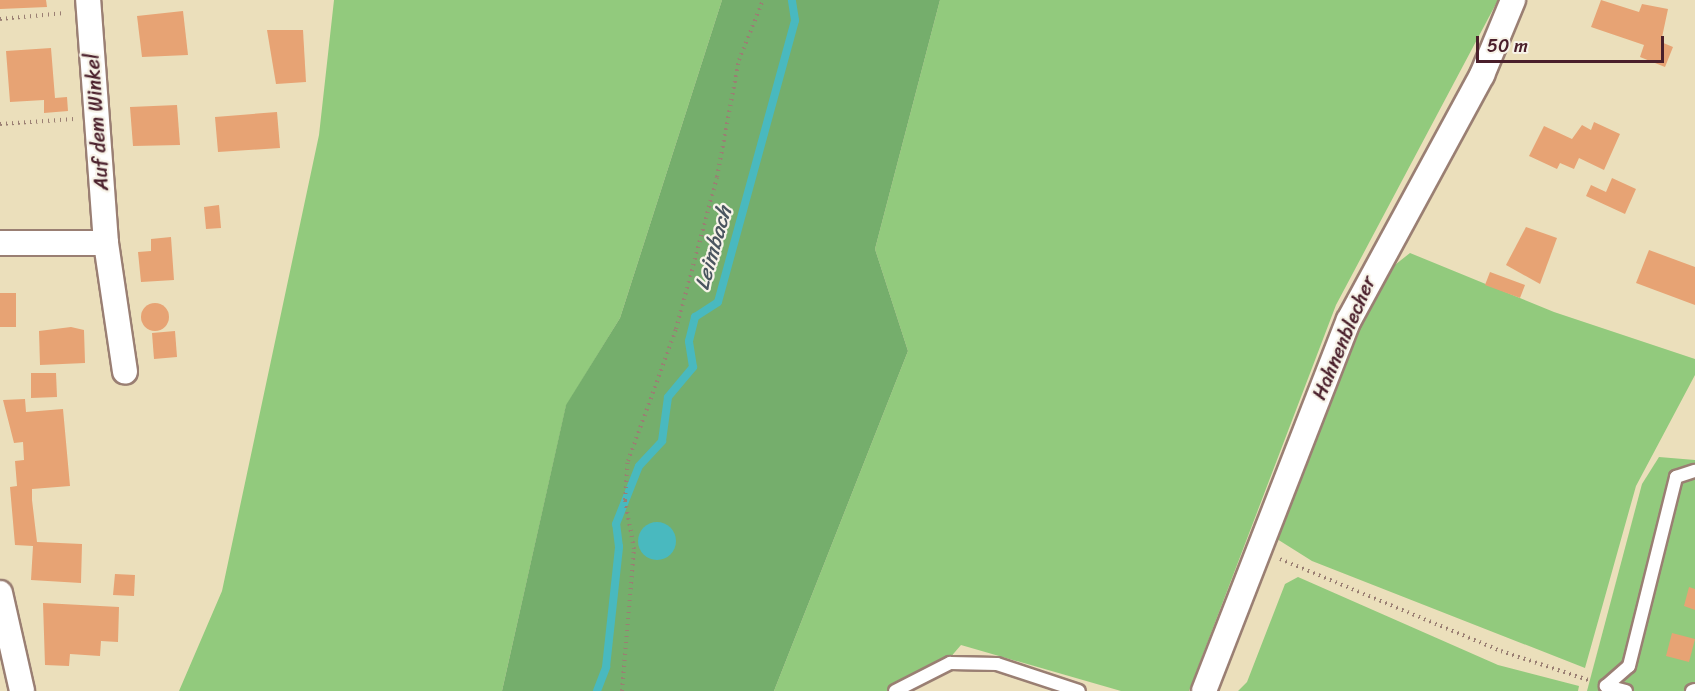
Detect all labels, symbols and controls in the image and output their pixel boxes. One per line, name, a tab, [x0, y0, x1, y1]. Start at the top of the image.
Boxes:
scale bar	[1479, 24, 1666, 62]
text: 50 m	[1487, 30, 1528, 62]
street label: Auf dem Winkel	[80, 53, 114, 191]
water label: Leimbach	[689, 203, 737, 293]
street label: Hahnenblecher	[1307, 273, 1381, 403]

